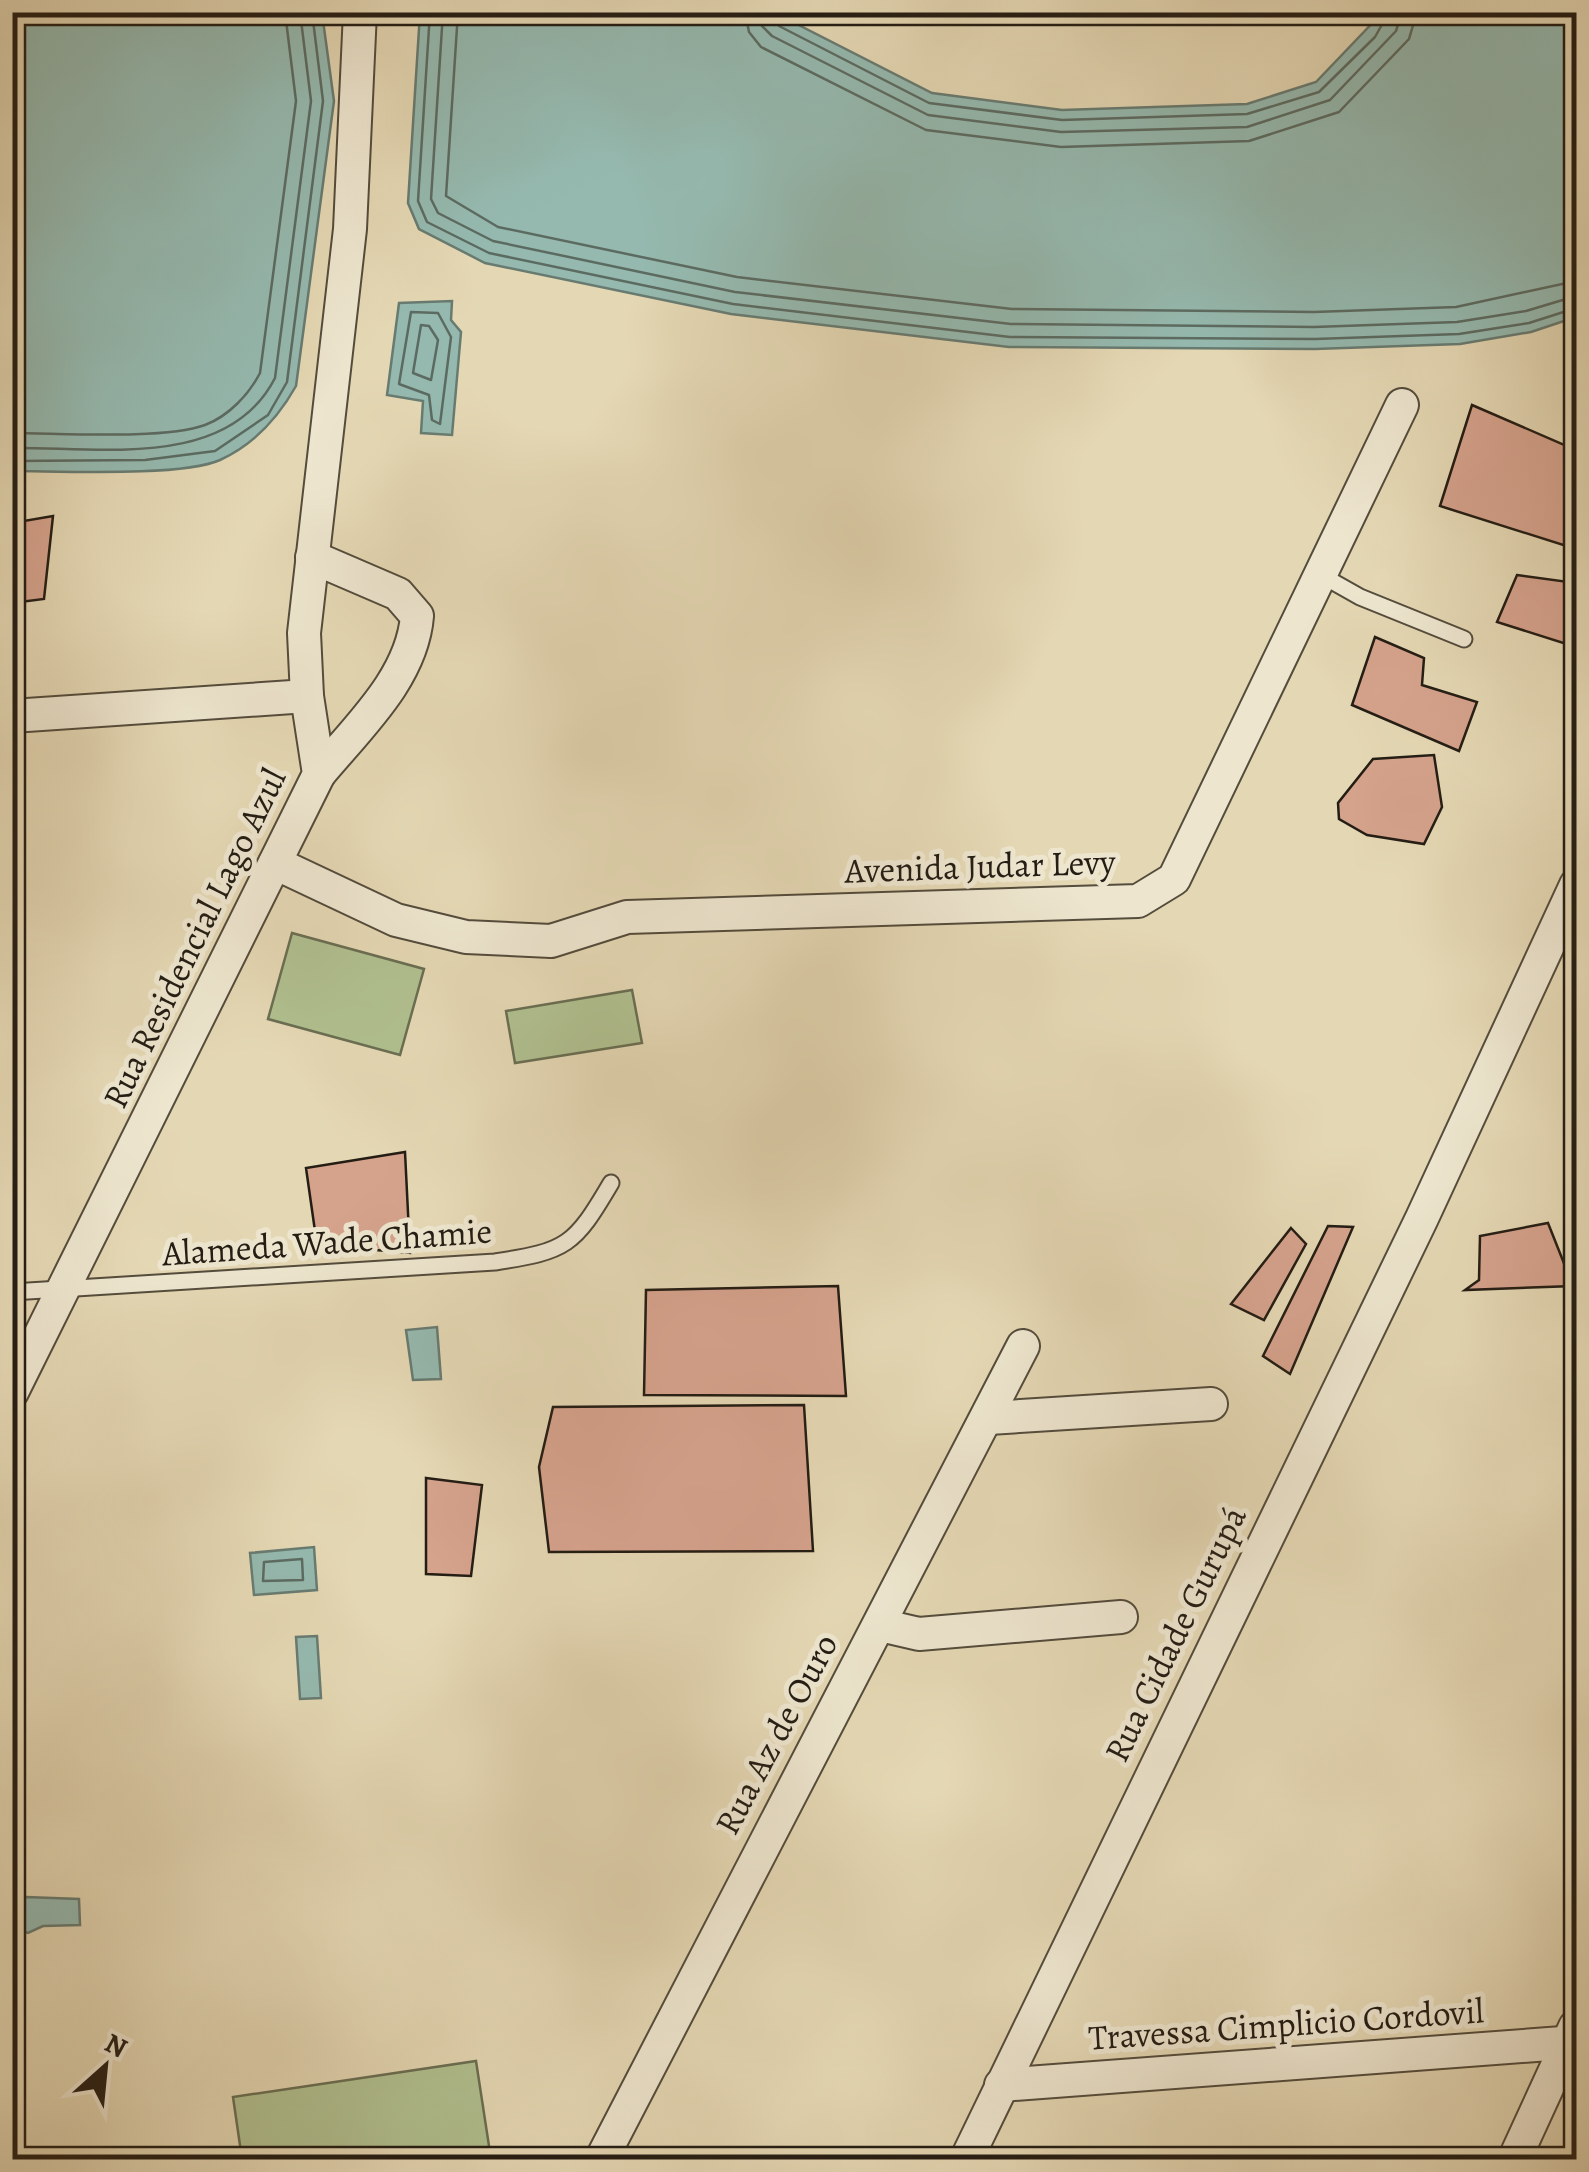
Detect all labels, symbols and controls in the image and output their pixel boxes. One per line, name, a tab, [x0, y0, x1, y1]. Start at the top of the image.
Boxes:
street label: Rua Residencial Lago Azul	[91, 760, 297, 1116]
street label: Avenida Judar Levy	[843, 837, 1117, 895]
street label: Alameda Wade Chamie	[159, 1207, 494, 1278]
street label: Rua Cidade Gurupá	[1092, 1498, 1258, 1770]
street label: Rua Az de Ouro	[703, 1625, 849, 1843]
street label: Travessa Cimplicio Cordovil	[1087, 1986, 1485, 2062]
north arrow	[55, 2017, 155, 2117]
text: N	[98, 2024, 134, 2067]

